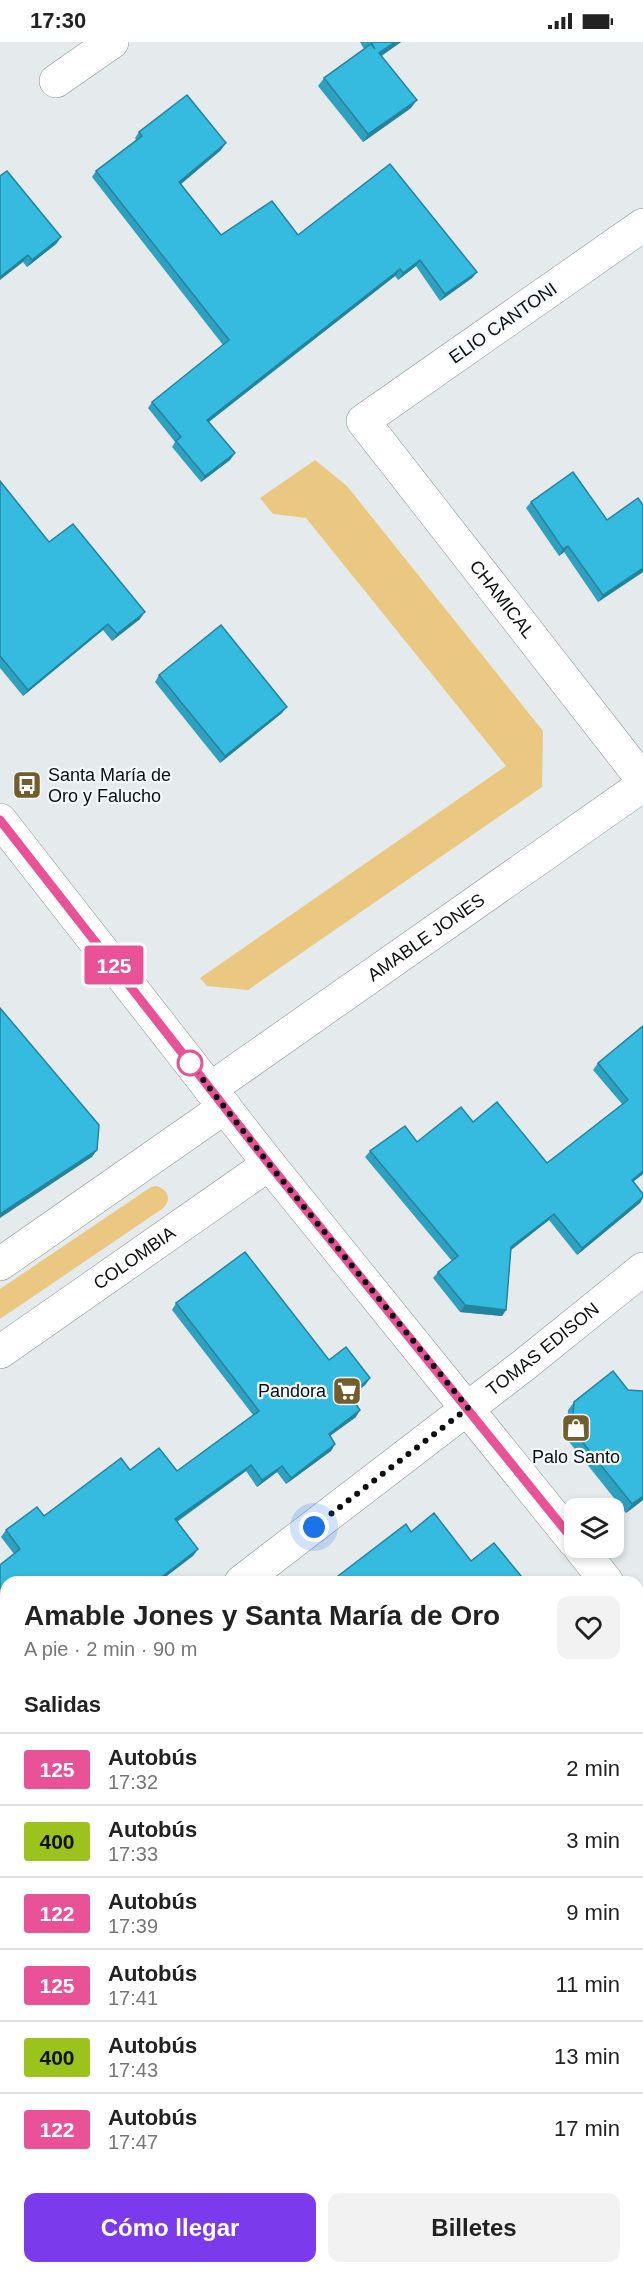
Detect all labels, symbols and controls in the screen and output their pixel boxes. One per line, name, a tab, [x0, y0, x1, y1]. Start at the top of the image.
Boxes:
text: 17:30	[30, 8, 86, 33]
street label: ELIO CANTONI	[445, 278, 561, 368]
street label: CHAMICAL	[466, 557, 539, 642]
place label: Santa María de Oro y Falucho	[48, 765, 171, 806]
bus stop icon: Santa María de Oro y Falucho	[11, 769, 43, 801]
street label: AMABLE JONES	[364, 889, 488, 985]
line badge: 125	[80, 946, 148, 984]
text: 125	[96, 954, 132, 977]
unlabelled marker	[177, 1050, 203, 1076]
street label: COLOMBIA	[90, 1223, 179, 1293]
street label: TOMAS EDISON	[483, 1299, 603, 1400]
supermarket icon: Pandora	[331, 1375, 363, 1407]
place label: Pandora	[258, 1381, 327, 1401]
shop icon: Palo Santo	[560, 1412, 592, 1444]
place label: Palo Santo	[532, 1447, 620, 1467]
map controls	[564, 1498, 624, 1558]
button: layers	[564, 1498, 624, 1558]
your location	[299, 1512, 329, 1542]
button: heart	[557, 1596, 620, 1659]
text: Amable Jones y Santa María de Oro	[24, 1600, 500, 1631]
text: A pie · 2 min · 90 m	[24, 1638, 197, 1660]
text: Salidas	[24, 1692, 101, 1717]
text: Autobús	[108, 1745, 197, 1770]
text: 2 min	[566, 1756, 620, 1781]
text: 125	[39, 1758, 75, 1781]
text: 17:32	[108, 1771, 158, 1793]
text: Autobús	[108, 1817, 197, 1842]
text: 3 min	[566, 1828, 620, 1853]
text: 400	[39, 1830, 75, 1853]
text: 17:33	[108, 1843, 158, 1865]
text: Autobús	[108, 1889, 197, 1914]
text: 9 min	[566, 1900, 620, 1925]
text: 122	[39, 1902, 75, 1925]
text: 17:39	[108, 1915, 158, 1937]
text: Autobús	[108, 1961, 197, 1986]
text: 11 min	[556, 1972, 620, 1997]
text: 125	[39, 1974, 75, 1997]
text: 17:41	[108, 1987, 158, 2009]
text: Autobús	[108, 2033, 197, 2058]
text: 13 min	[554, 2044, 620, 2069]
text: 400	[39, 2046, 75, 2069]
text: 17:43	[108, 2059, 158, 2081]
text: Autobús	[108, 2105, 197, 2130]
text: 17 min	[554, 2116, 620, 2141]
text: 122	[39, 2118, 75, 2141]
text: 17:47	[108, 2131, 158, 2153]
button: Cómo llegar	[24, 2193, 316, 2262]
button: Billetes	[328, 2193, 620, 2262]

